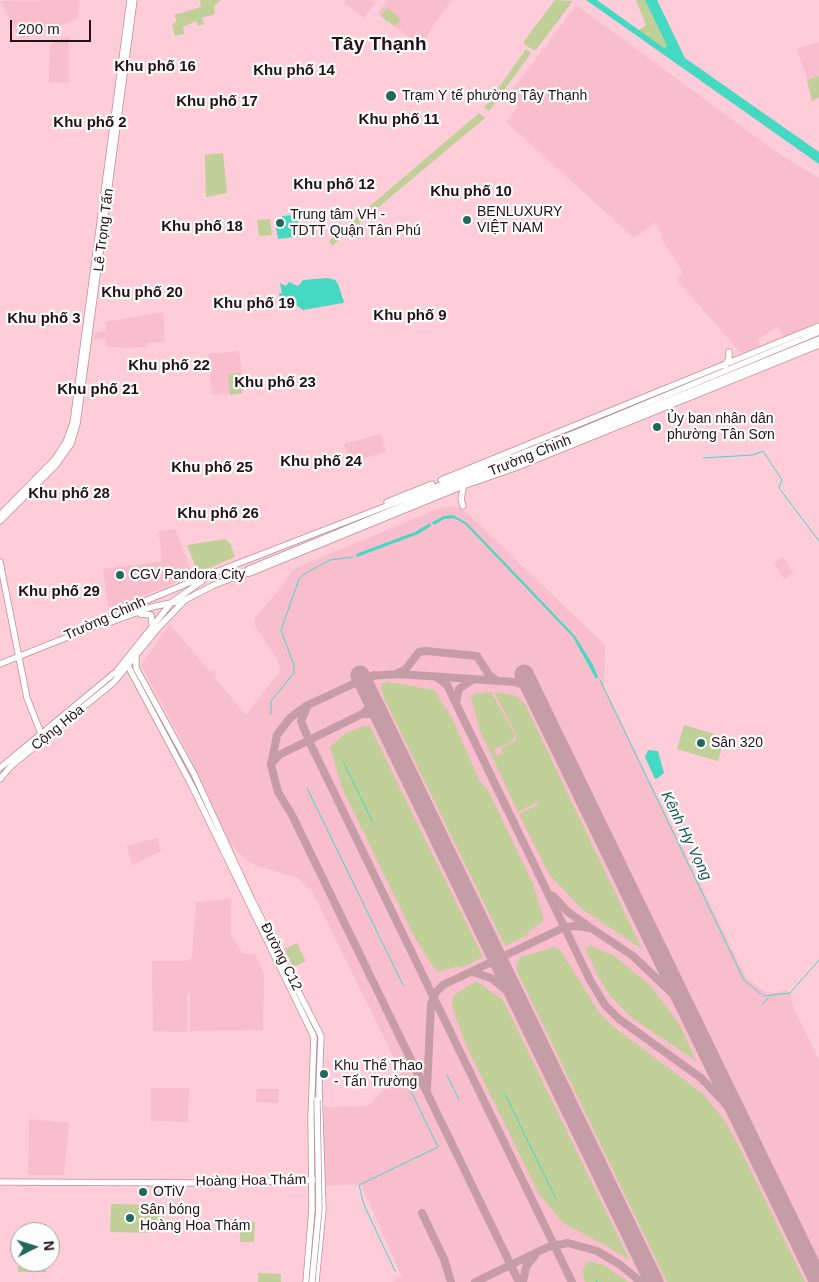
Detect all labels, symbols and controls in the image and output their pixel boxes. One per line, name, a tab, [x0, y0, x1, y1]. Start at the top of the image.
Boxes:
scale bar	[12, 10, 94, 42]
text: 200 m	[18, 20, 60, 37]
district label: Tây Thạnh	[331, 34, 427, 56]
district label: Khu phố 16	[114, 58, 196, 76]
district label: Khu phố 14	[253, 62, 335, 80]
place label: Trạm Y tế phường Tây Thạnh	[402, 88, 587, 104]
marker: Trạm Y tế phường Tây Thạnh	[384, 89, 398, 103]
district label: Khu phố 17	[176, 93, 258, 111]
district label: Khu phố 11	[359, 111, 439, 129]
district label: Khu phố 2	[53, 114, 127, 132]
district label: Khu phố 12	[293, 176, 375, 194]
district label: Khu phố 10	[430, 183, 512, 201]
street label: Lê Trọng Tấn	[91, 188, 117, 272]
place label: BENLUXURY VIỆT NAM	[477, 204, 562, 236]
place label: Trung tâm VH - TDTT Quận Tân Phú	[290, 207, 421, 240]
marker: BENLUXURY VIỆT NAM	[461, 214, 473, 226]
marker: Trung tâm VH - TDTT Quận Tân Phú	[274, 217, 286, 229]
district label: Khu phố 18	[161, 218, 243, 236]
district label: Khu phố 20	[101, 284, 183, 302]
district label: Khu phố 19	[213, 295, 295, 313]
district label: Khu phố 9	[373, 307, 447, 325]
district label: Khu phố 3	[7, 310, 81, 328]
district label: Khu phố 22	[128, 357, 210, 375]
district label: Khu phố 23	[234, 374, 316, 392]
district label: Khu phố 21	[57, 381, 139, 399]
place label: Ủy ban nhân dân phường Tân Sơn	[667, 411, 775, 444]
marker: Ủy ban nhân dân phường Tân Sơn	[651, 421, 663, 433]
street label: Trường Chinh	[486, 432, 574, 480]
district label: Khu phố 24	[280, 453, 362, 471]
district label: Khu phố 25	[171, 459, 253, 477]
district label: Khu phố 28	[28, 485, 110, 503]
district label: Khu phố 26	[177, 505, 259, 523]
place label: CGV Pandora City	[130, 567, 245, 583]
marker: CGV Pandora City	[114, 569, 126, 581]
district label: Khu phố 29	[18, 583, 100, 601]
street label: Trường Chinh	[62, 594, 148, 644]
street label: Cộng Hòa	[28, 702, 88, 754]
place label: Sân 320	[711, 735, 763, 751]
marker: Sân 320	[695, 737, 707, 749]
water label: Kênh Hy Vọng	[657, 789, 715, 883]
street label: Đường C12	[257, 920, 305, 994]
place label: Khu Thể Thao - Tấn Trường	[334, 1058, 423, 1090]
marker: Khu Thể Thao - Tấn Trường	[318, 1068, 330, 1080]
street label: Hoàng Hoa Thám	[196, 1172, 306, 1190]
place label: OTiV	[153, 1184, 184, 1200]
marker: OTiV	[137, 1186, 149, 1198]
place label: Sân bóng Hoàng Hoa Thám	[140, 1202, 251, 1234]
marker: Sân bóng Hoàng Hoa Thám	[124, 1212, 136, 1224]
north arrow	[10, 1222, 60, 1272]
text: N	[41, 1240, 57, 1252]

